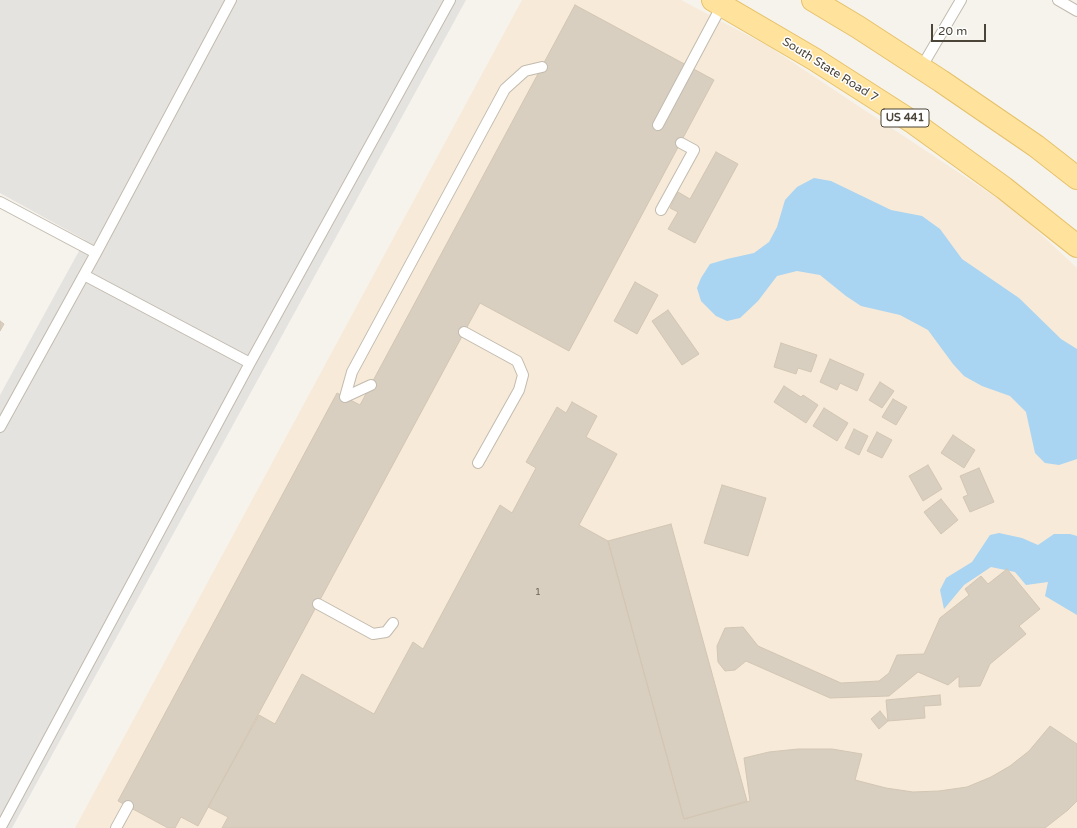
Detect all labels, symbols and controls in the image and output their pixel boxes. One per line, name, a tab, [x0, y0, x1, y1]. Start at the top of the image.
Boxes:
scale bar	[933, 16, 988, 42]
text: 20 m	[938, 24, 967, 38]
street label: South State Road 7	[779, 35, 881, 105]
road number: US 441	[881, 109, 929, 127]
house number: 1	[535, 586, 541, 598]

